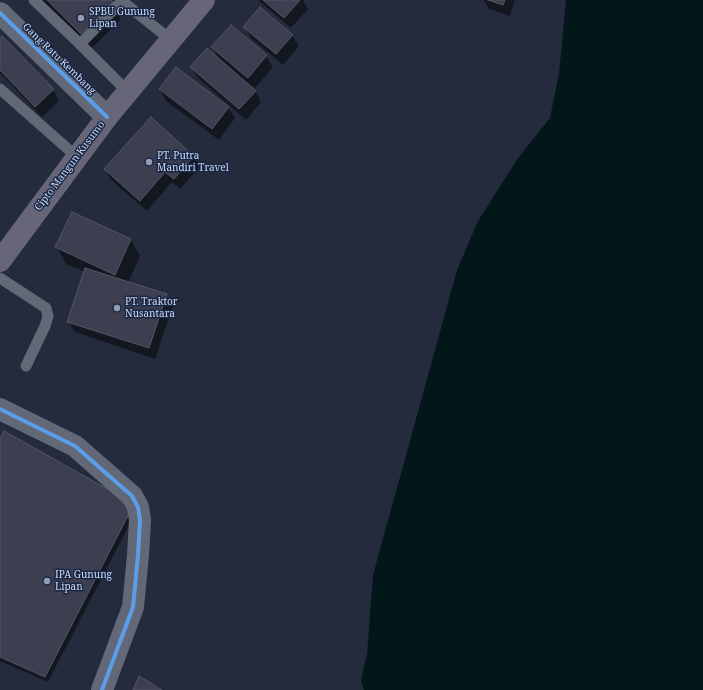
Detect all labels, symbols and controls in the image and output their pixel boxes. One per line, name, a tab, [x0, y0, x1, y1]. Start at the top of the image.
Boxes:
place label: SPBU Gunung Lipan	[89, 6, 155, 30]
marker: SPBU Gunung Lipan	[76, 13, 86, 23]
street label: Gang Ratu Kembang	[20, 21, 98, 97]
street label: Cipto Mangun Kusumo	[32, 119, 108, 213]
place label: PT. Putra Mandiri Travel	[157, 150, 229, 174]
marker: PT. Putra Mandiri Travel	[144, 157, 154, 167]
place label: PT. Traktor Nusantara	[125, 296, 177, 320]
marker: PT. Traktor Nusantara	[112, 303, 122, 313]
place label: IPA Gunung Lipan	[55, 569, 112, 592]
marker: IPA Gunung Lipan	[42, 576, 52, 586]

